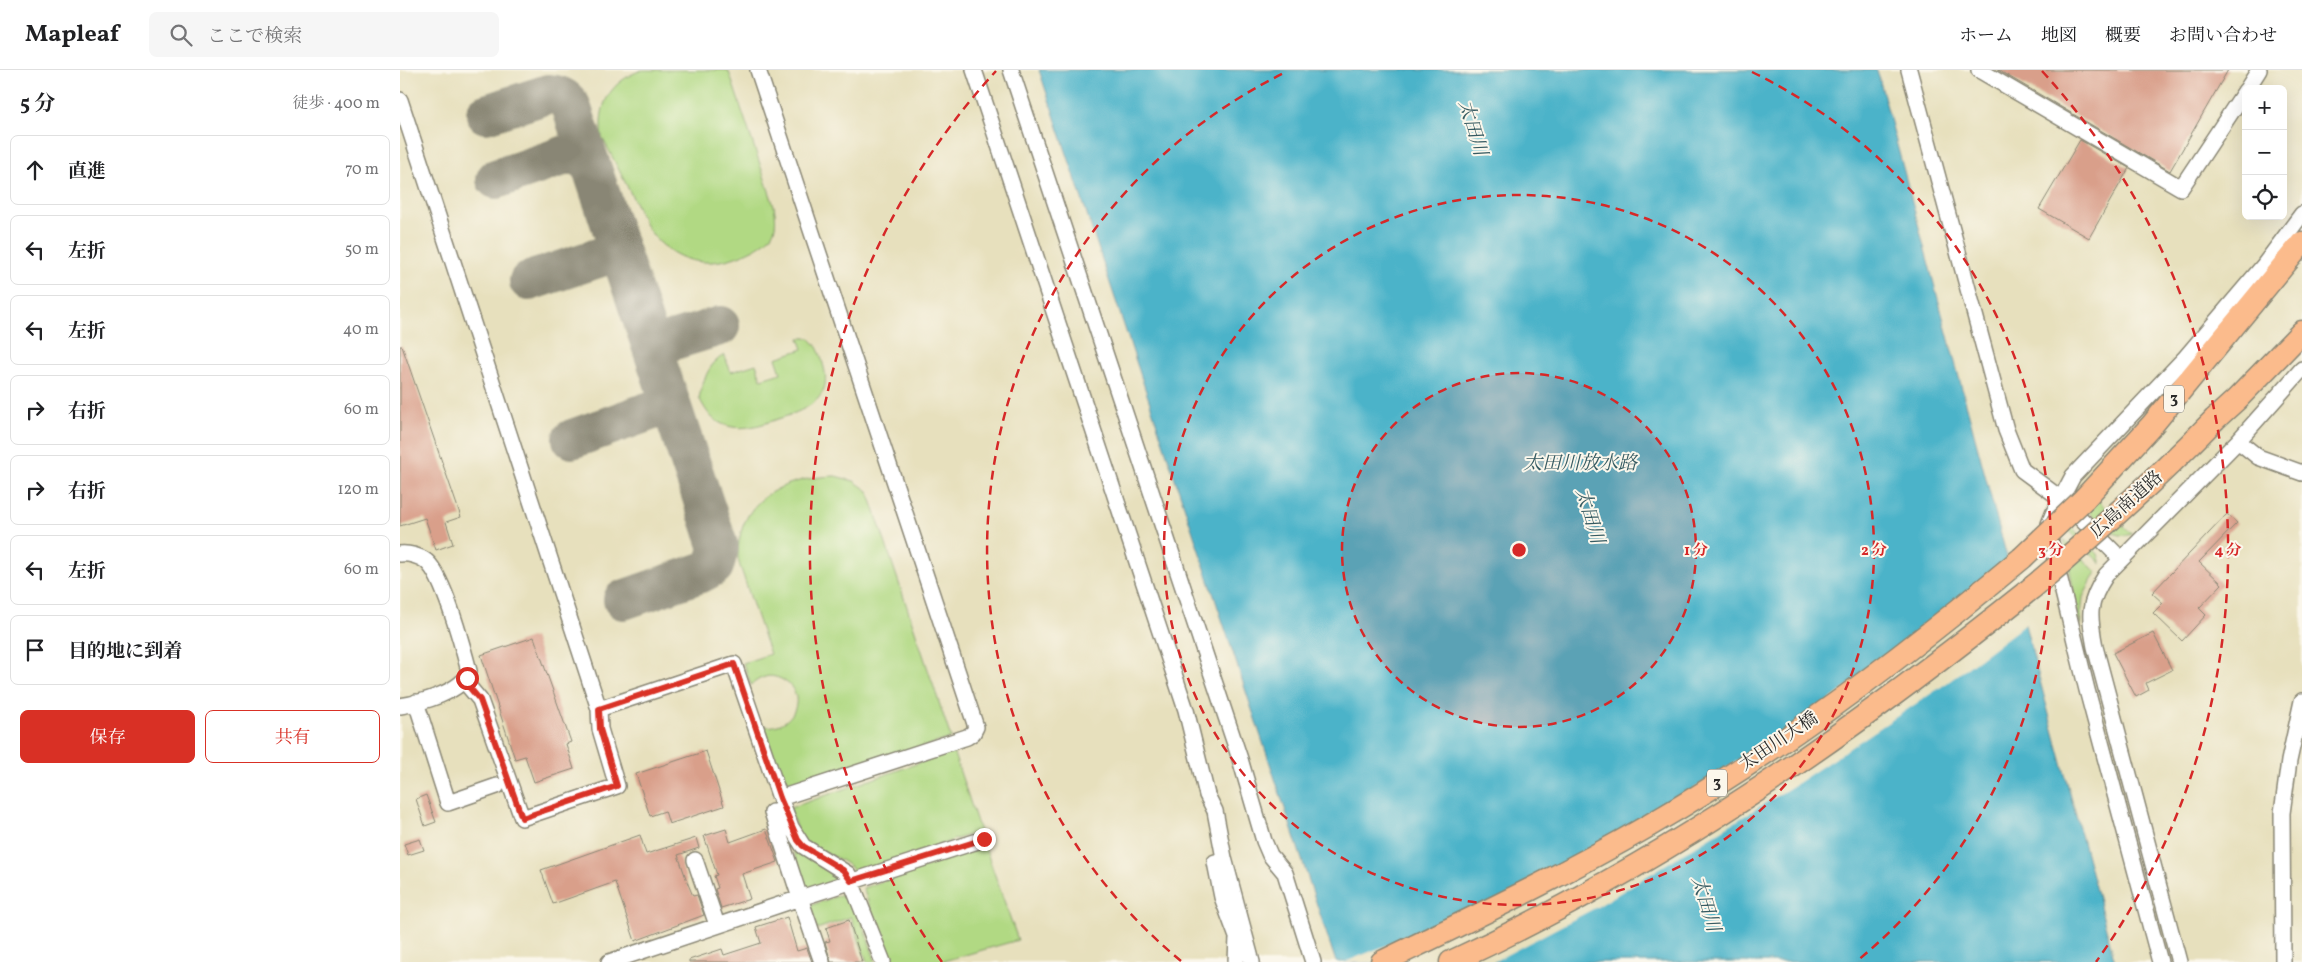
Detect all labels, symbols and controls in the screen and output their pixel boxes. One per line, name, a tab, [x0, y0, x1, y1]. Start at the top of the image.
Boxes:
search box	[149, 12, 499, 57]
text: Mapleaf	[25, 18, 119, 52]
icon: search	[167, 21, 195, 49]
text: ここで検索	[207, 24, 302, 50]
text: ホーム	[1959, 24, 2013, 49]
text: 地図	[2041, 24, 2077, 49]
text: 概要	[2105, 24, 2141, 49]
text: お問い合わせ	[2169, 24, 2277, 49]
map controls	[2242, 85, 2287, 220]
button: +	[2242, 85, 2287, 130]
text: 5 分	[20, 90, 55, 119]
text: 徒歩 · 400 m	[292, 93, 380, 115]
water label: 太田川	[1451, 97, 1493, 161]
button: −	[2242, 130, 2287, 175]
icon: ahead	[21, 156, 49, 184]
text: 直進	[68, 159, 106, 185]
text: 70 m	[345, 159, 379, 181]
button: locate	[2242, 175, 2287, 220]
icon: left	[21, 236, 49, 264]
text: 左折	[68, 239, 106, 265]
text: 50 m	[345, 239, 379, 261]
icon: left	[21, 316, 49, 344]
text: 左折	[68, 319, 106, 345]
text: 40 m	[343, 319, 379, 341]
road number: 3	[2164, 386, 2184, 412]
icon: right	[21, 396, 49, 424]
text: 右折	[68, 399, 106, 425]
text: 60 m	[344, 399, 379, 421]
water label: 太田川放水路	[1523, 451, 1639, 477]
street label: 広島南道路	[2085, 466, 2169, 544]
icon: right	[21, 476, 49, 504]
text: 右折	[68, 479, 106, 505]
text: 120 m	[337, 479, 379, 501]
water label: 太田川	[1568, 485, 1610, 549]
centre of rings	[1510, 541, 1528, 559]
text: 1 分	[1684, 541, 1708, 562]
text: 2 分	[1861, 541, 1887, 562]
text: 3 分	[2038, 541, 2064, 562]
text: 4 分	[2214, 541, 2242, 562]
icon: left	[21, 556, 49, 584]
text: 左折	[68, 559, 106, 585]
text: 60 m	[344, 559, 379, 581]
icon: arrive	[21, 636, 49, 664]
text: 目的地に到着	[68, 639, 182, 665]
route start	[456, 667, 479, 690]
street label: 太田川大橋	[1735, 706, 1823, 778]
button: 保存	[20, 710, 195, 763]
button: 共有	[205, 710, 380, 763]
road number: 3	[1707, 770, 1727, 796]
route end	[973, 828, 996, 851]
water label: 太田川	[1684, 873, 1726, 937]

